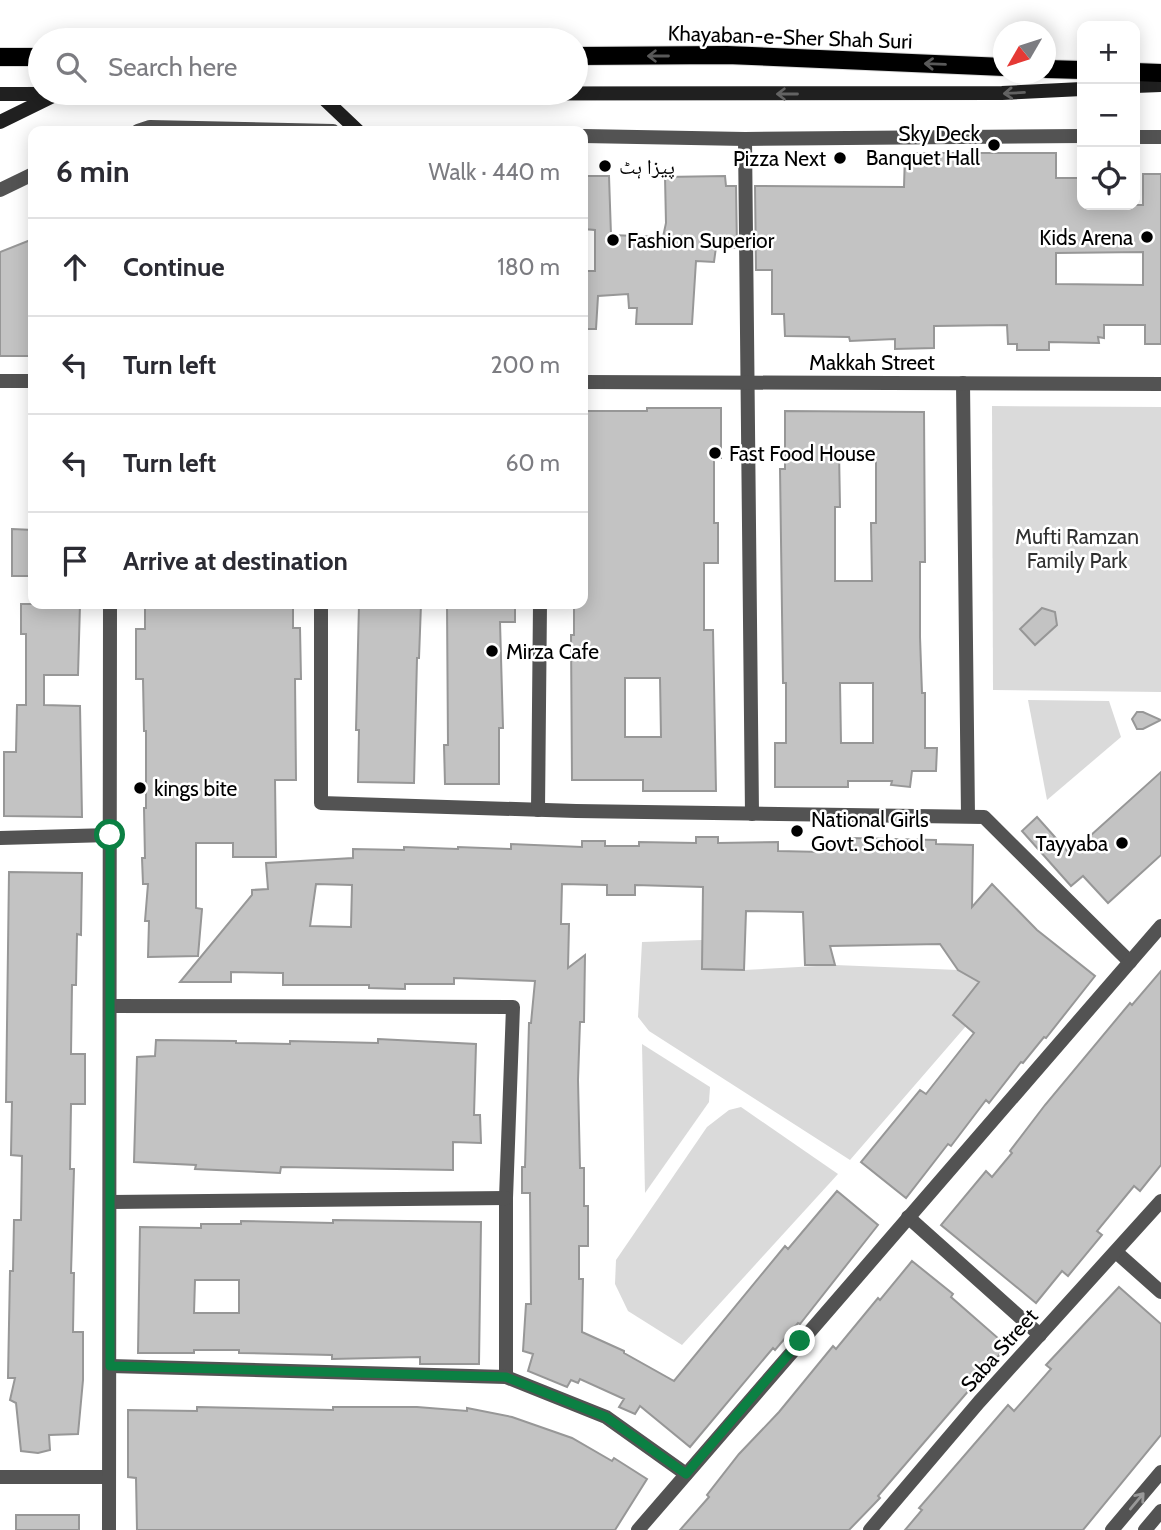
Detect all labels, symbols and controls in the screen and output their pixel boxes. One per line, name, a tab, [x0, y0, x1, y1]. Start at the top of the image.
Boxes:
street label: Khayaban-e-Sher Shah Suri	[667, 20, 913, 54]
north arrow	[993, 21, 1056, 84]
map controls	[1077, 21, 1140, 210]
button: +	[1077, 21, 1140, 84]
search box	[28, 28, 588, 105]
icon: search	[52, 48, 90, 86]
one-way arrow	[647, 49, 670, 62]
text: Search here	[108, 51, 237, 83]
one-way arrow	[924, 58, 947, 71]
button: −	[1077, 84, 1140, 147]
one-way arrow	[1003, 86, 1026, 99]
one-way arrow	[775, 87, 798, 101]
place label: Sky Deck Banquet Hall	[866, 121, 981, 170]
marker: Sky Deck Banquet Hall	[986, 137, 1002, 153]
place label: Pizza Next	[733, 146, 826, 171]
button: locate	[1077, 147, 1140, 210]
marker: Pizza Next	[832, 150, 848, 166]
text: 6 min	[56, 153, 129, 190]
place label: پیزا ہٹ	[619, 154, 675, 179]
text: Walk · 440 m	[429, 158, 560, 186]
marker: پیزا ہٹ	[597, 158, 613, 174]
place label: Kids Arena	[1039, 225, 1133, 250]
place label: Fashion Superior	[627, 228, 775, 253]
marker: Kids Arena	[1139, 229, 1155, 245]
marker: Fashion Superior	[605, 232, 621, 248]
icon: ahead	[56, 248, 94, 286]
text: Continue	[123, 251, 225, 283]
text: 180 m	[497, 253, 560, 281]
icon: left	[56, 346, 94, 384]
text: Turn left	[123, 349, 216, 381]
street label: Makkah Street	[809, 350, 935, 375]
text: 200 m	[490, 351, 560, 379]
place label: Fast Food House	[729, 441, 876, 466]
icon: left	[56, 444, 94, 482]
marker: Fast Food House	[707, 445, 723, 461]
text: Turn left	[123, 447, 216, 479]
text: 60 m	[506, 449, 560, 477]
park label: Mufti Ramzan Family Park	[1015, 524, 1139, 573]
icon: arrive	[56, 542, 94, 580]
text: Arrive at destination	[123, 545, 348, 577]
place label: Mirza Cafe	[506, 639, 599, 664]
marker: Mirza Cafe	[484, 643, 500, 659]
place label: kings bite	[154, 776, 238, 801]
marker: kings bite	[132, 780, 148, 796]
place label: National Girls Govt. School	[811, 807, 929, 856]
route start	[94, 819, 125, 850]
marker: National Girls Govt. School	[789, 823, 805, 839]
place label: Tayyaba	[1036, 831, 1108, 856]
marker: Tayyaba	[1114, 835, 1130, 851]
street label: Saba Street	[955, 1303, 1043, 1397]
route end	[784, 1325, 815, 1356]
one-way arrow	[1129, 1493, 1145, 1511]

